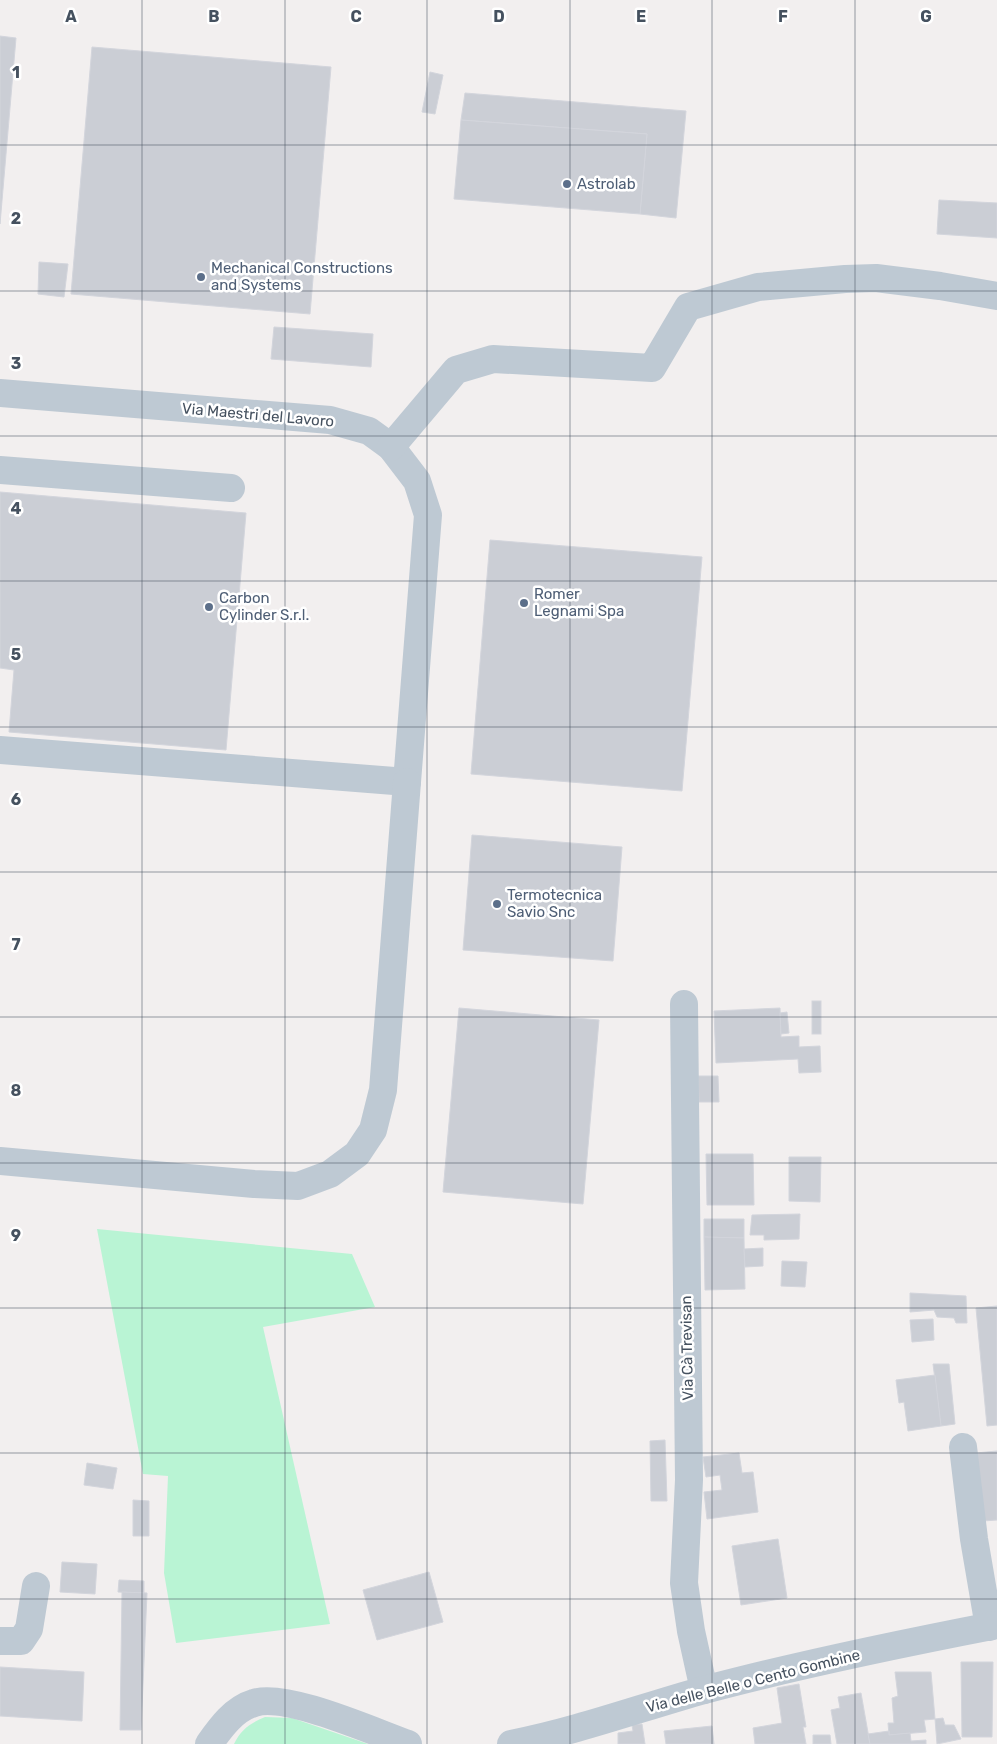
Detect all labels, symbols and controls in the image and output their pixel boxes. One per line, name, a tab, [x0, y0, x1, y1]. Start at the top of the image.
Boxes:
text: A	[65, 7, 77, 26]
text: B	[208, 7, 220, 26]
text: C	[350, 7, 362, 26]
text: D	[493, 7, 505, 26]
text: E	[636, 7, 646, 26]
text: F	[778, 7, 788, 26]
text: G	[920, 7, 932, 26]
text: 1	[12, 63, 20, 82]
place label: Astrolab	[577, 175, 636, 193]
marker: Astrolab	[561, 178, 573, 190]
text: 2	[11, 209, 21, 228]
place label: Mechanical Constructions and Systems	[211, 259, 393, 294]
marker: Mechanical Constructions and Systems	[195, 271, 207, 283]
text: 3	[11, 354, 21, 373]
street label: Via Maestri del Lavoro	[181, 399, 335, 431]
text: 4	[11, 499, 22, 518]
place label: Romer Legnami Spa	[534, 585, 624, 620]
place label: Carbon Cylinder S.r.l.	[219, 589, 309, 624]
marker: Romer Legnami Spa	[518, 597, 530, 609]
marker: Carbon Cylinder S.r.l.	[203, 601, 215, 613]
text: 5	[11, 645, 21, 664]
text: 6	[11, 790, 21, 809]
place label: Termotecnica Savio Snc	[507, 886, 602, 921]
marker: Termotecnica Savio Snc	[491, 898, 503, 910]
text: 7	[11, 935, 21, 954]
text: 8	[11, 1081, 22, 1100]
text: 9	[11, 1226, 21, 1245]
street label: Via Cà Trevisan	[677, 1295, 697, 1401]
street label: Via delle Belle o Cento Gombine	[644, 1646, 862, 1716]

